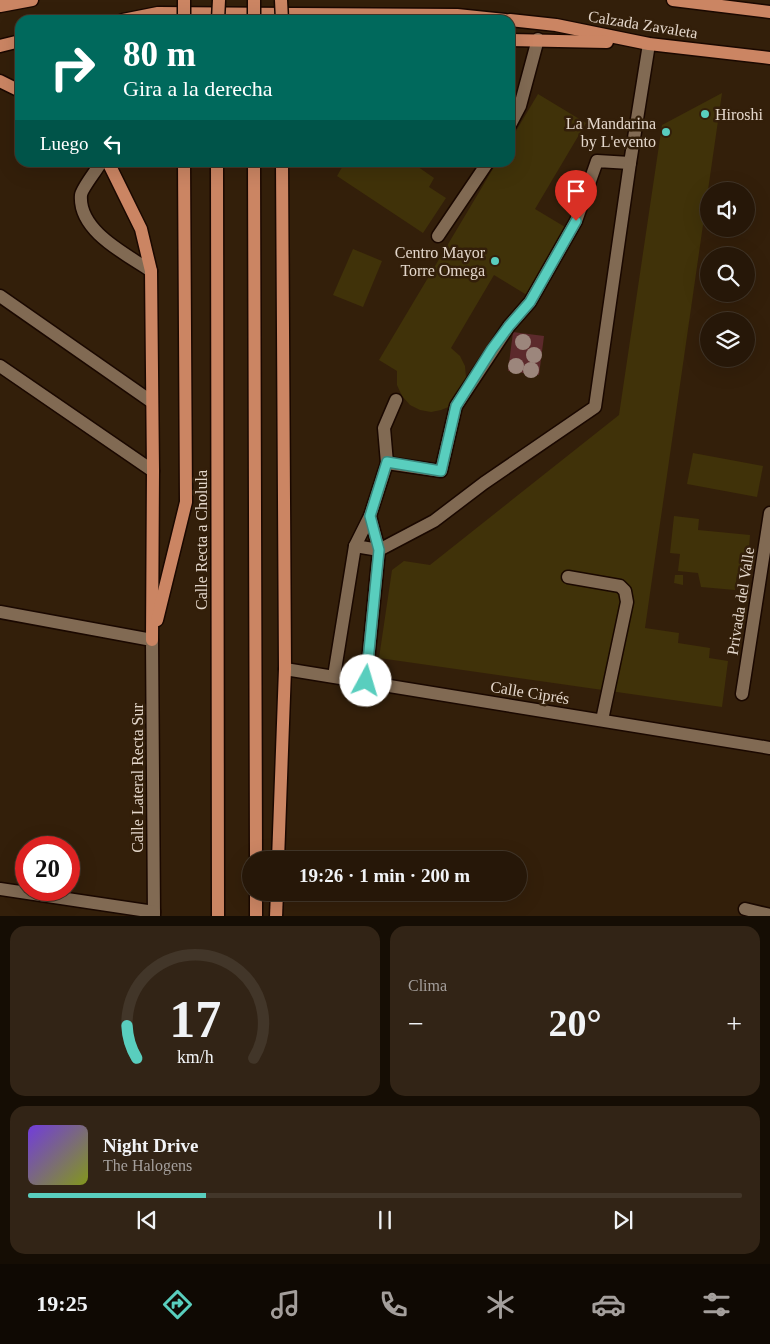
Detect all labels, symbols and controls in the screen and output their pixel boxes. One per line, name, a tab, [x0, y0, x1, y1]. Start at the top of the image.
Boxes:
street label: Calzada Zavaleta	[587, 7, 699, 42]
icon: right	[40, 35, 105, 100]
text: 80 m	[123, 35, 196, 74]
text: Gira a la derecha	[123, 76, 273, 101]
place label: Hiroshi	[715, 106, 764, 123]
marker: Hiroshi	[699, 108, 711, 120]
place label: La Mandarina by L'evento	[566, 115, 656, 151]
marker: La Mandarina by L'evento	[660, 126, 672, 138]
icon: left	[99, 130, 127, 158]
text: Luego	[40, 133, 89, 154]
pin	[555, 170, 597, 221]
icon: arrive	[562, 177, 590, 205]
map controls	[700, 182, 755, 367]
button: sound	[700, 182, 755, 237]
place label: Centro Mayor Torre Omega	[395, 244, 486, 280]
button: search	[700, 247, 755, 302]
marker: Centro Mayor Torre Omega	[489, 255, 501, 267]
button: layers	[700, 312, 755, 367]
street label: Calle Recta a Cholula	[193, 470, 210, 610]
street label: Privada del Valle	[724, 546, 757, 656]
position arrow	[339, 654, 391, 706]
street label: Calle Ciprés	[489, 678, 571, 708]
street label: Calle Lateral Recta Sur	[129, 702, 146, 853]
speed limit sign: 20	[15, 836, 80, 901]
text: 19:26 · 1 min · 200 m	[299, 865, 470, 886]
text: Clima	[408, 977, 447, 994]
text: 17	[169, 991, 221, 1048]
text: 20°	[548, 1002, 602, 1044]
text: −	[408, 1008, 424, 1039]
text: +	[726, 1008, 742, 1039]
text: km/h	[177, 1047, 213, 1067]
text: Night Drive	[103, 1135, 199, 1156]
text: The Halogens	[103, 1157, 192, 1174]
icon: previous	[133, 1206, 161, 1234]
icon: pause	[371, 1206, 399, 1234]
icon: next	[609, 1206, 637, 1234]
icon: directions	[160, 1287, 195, 1322]
icon: music	[268, 1287, 303, 1322]
icon: phone	[376, 1287, 411, 1322]
icon: climate	[483, 1287, 518, 1322]
icon: car	[591, 1287, 626, 1322]
icon: filters	[699, 1287, 734, 1322]
text: 19:25	[36, 1291, 88, 1316]

